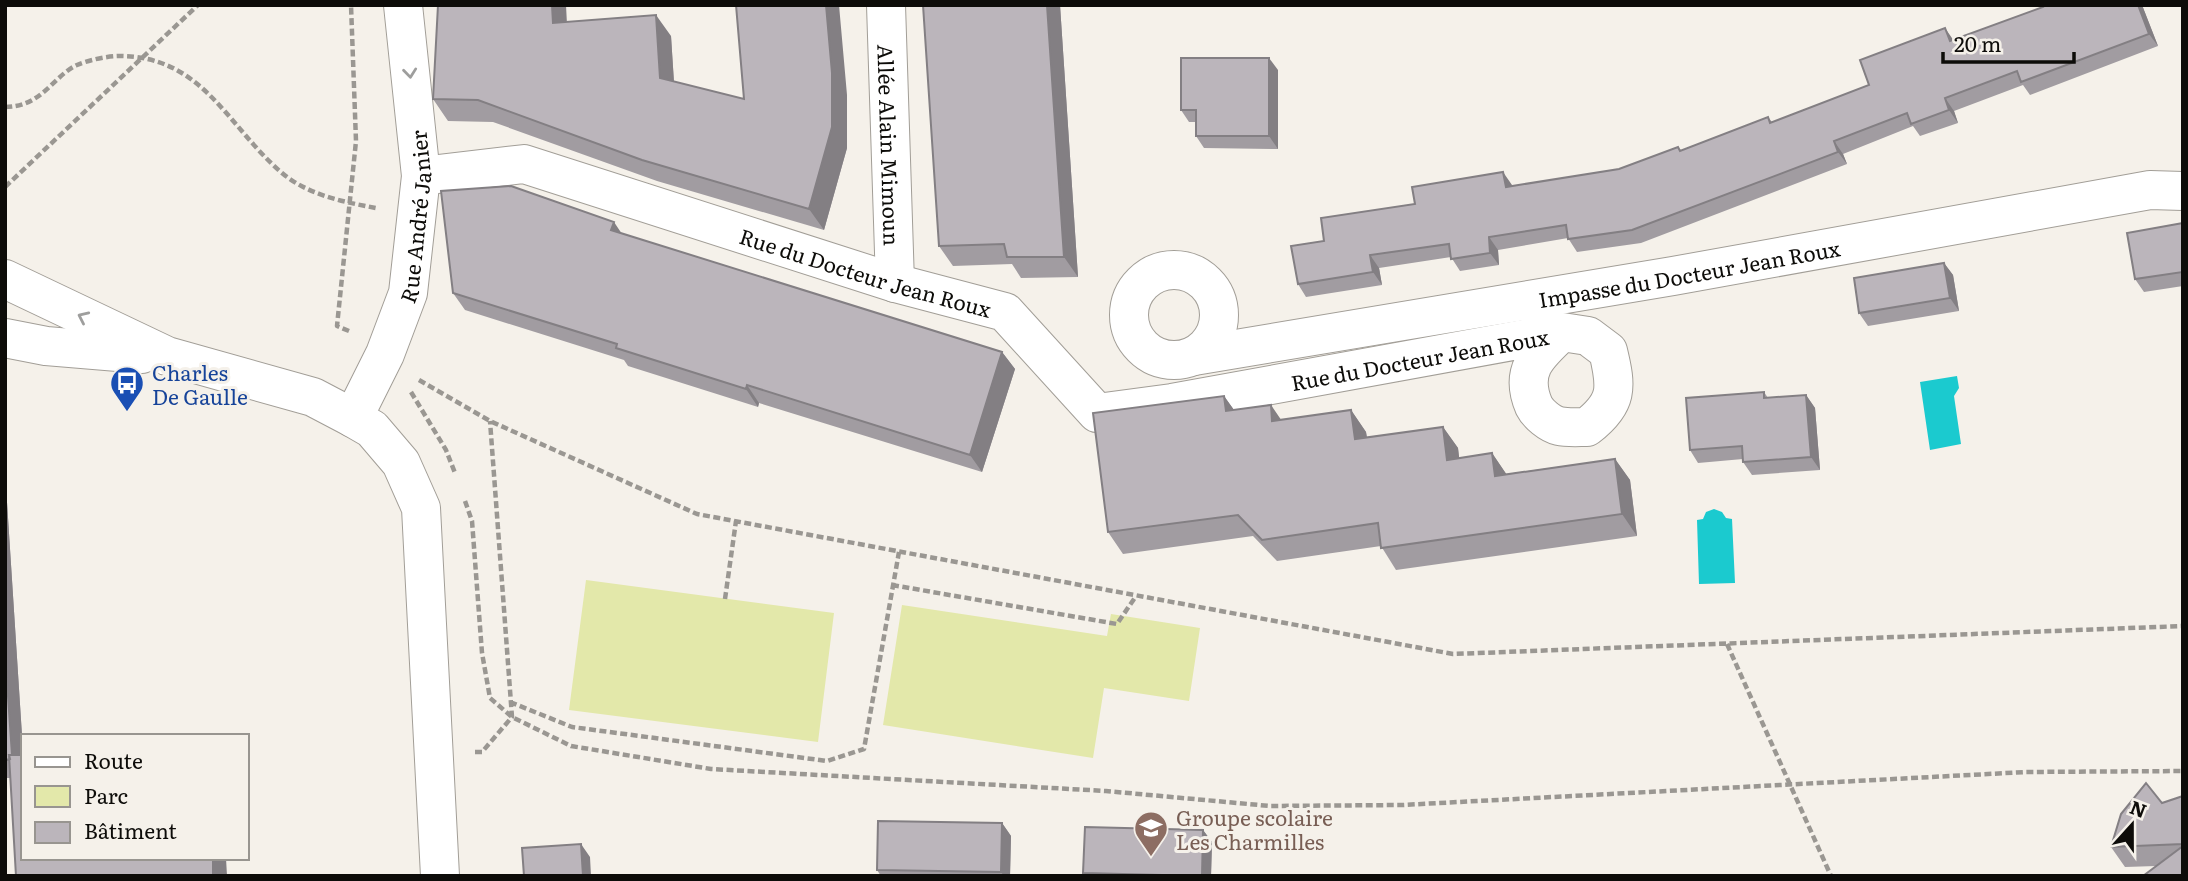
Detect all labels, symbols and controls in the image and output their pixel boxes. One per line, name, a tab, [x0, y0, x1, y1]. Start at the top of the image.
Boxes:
scale bar	[1943, 21, 2074, 65]
text: 20 m	[1954, 27, 2001, 58]
street label: Allée Alain Mimoun	[872, 44, 909, 246]
one-way arrow	[403, 67, 418, 79]
street label: Rue André Janier	[390, 129, 437, 307]
street label: Rue du Docteur Jean Roux	[736, 219, 995, 323]
street label: Impasse du Docteur Jean Roux	[1536, 231, 1842, 314]
one-way arrow	[78, 311, 90, 325]
street label: Rue du Docteur Jean Roux	[1288, 319, 1551, 397]
place label: Charles De Gaulle	[152, 356, 248, 411]
bus stop icon: Charles De Gaulle	[108, 364, 146, 413]
legend	[21, 734, 248, 860]
text: Route	[84, 744, 143, 775]
text: Parc	[84, 779, 128, 810]
north arrow	[2097, 790, 2167, 860]
text: N	[2126, 792, 2151, 824]
place label: Groupe scolaire Les Charmilles	[1176, 801, 1333, 856]
school or university icon: Groupe scolaire Les Charmilles	[1132, 809, 1170, 858]
text: Bâtiment	[84, 814, 177, 845]

